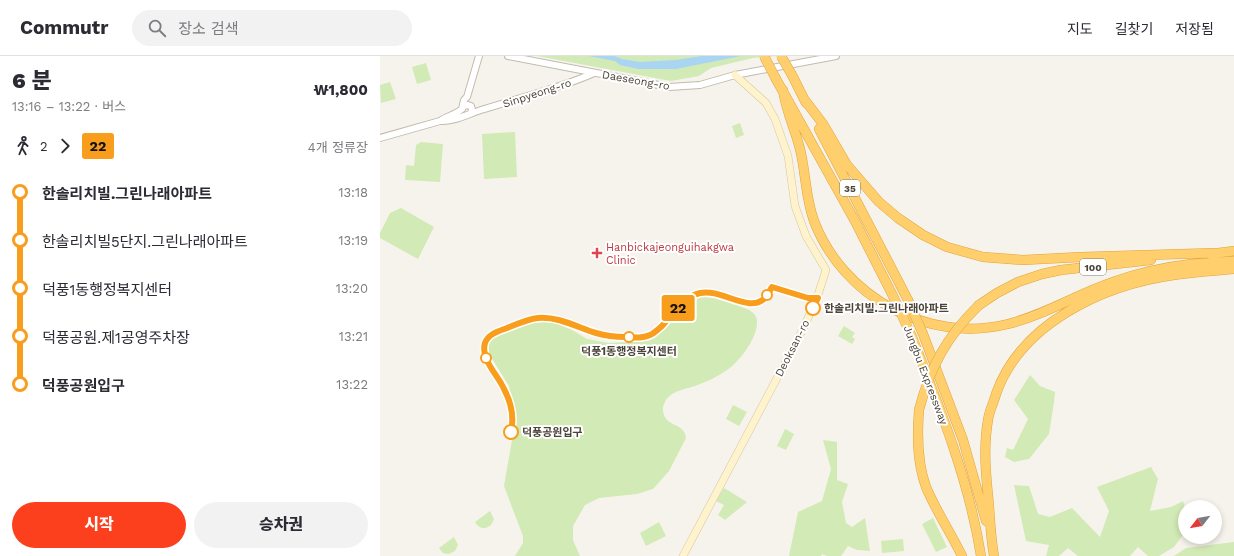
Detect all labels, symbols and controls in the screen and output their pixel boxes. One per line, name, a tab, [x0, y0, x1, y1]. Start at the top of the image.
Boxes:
search box	[132, 10, 412, 46]
text: Commutr	[20, 16, 108, 39]
icon: search	[146, 17, 168, 39]
text: 장소 검색	[178, 20, 239, 38]
text: 지도	[1067, 21, 1093, 37]
text: 길찾기	[1115, 21, 1153, 37]
text: 저장됨	[1175, 21, 1214, 37]
text: 6 분	[12, 68, 52, 93]
street label: Daeseong-ro	[601, 68, 671, 93]
street label: Sinpyeong-ro	[501, 76, 573, 111]
text: ₩1,800	[313, 81, 368, 99]
text: 13:16 – 13:22 · 버스	[12, 99, 126, 114]
icon: walk	[12, 135, 34, 157]
icon: forward	[54, 135, 76, 157]
text: 22	[90, 138, 106, 154]
text: 2	[40, 139, 48, 154]
text: 4개 정류장	[308, 140, 368, 155]
road number: 35	[840, 180, 860, 196]
text: 한솔리치빌.그린나래아파트	[42, 185, 212, 203]
text: 13:18	[338, 185, 368, 200]
text: 한솔리치빌5단지.그린나래아파트	[42, 233, 248, 251]
text: 13:19	[338, 233, 368, 248]
place label: Hanbickajeonguihakgwa Clinic	[606, 241, 734, 267]
marker: Hanbickajeonguihakgwa Clinic	[591, 247, 603, 259]
road number: 100	[1080, 259, 1106, 275]
text: 덕풍1동행정복지센터	[42, 281, 172, 299]
text: 13:20	[336, 281, 368, 296]
unlabelled marker	[761, 289, 773, 301]
line badge: 22	[660, 295, 696, 321]
text: 22	[670, 300, 686, 316]
marker: 한솔리치빌.그린나래아파트	[805, 300, 821, 316]
place label: 한솔리치빌.그린나래아파트	[824, 302, 949, 315]
street label: Deoksan-ro	[772, 317, 812, 379]
street label: Jungbu Expressway	[901, 324, 951, 427]
text: 덕풍공원.제1공영주차장	[42, 329, 190, 347]
text: 13:21	[339, 329, 368, 344]
marker: 덕풍1동행정복지센터	[623, 331, 635, 343]
place label: 덕풍1동행정복지센터	[581, 345, 677, 358]
unlabelled marker	[480, 352, 492, 364]
text: 덕풍공원입구	[42, 377, 125, 395]
text: 13:22	[336, 377, 368, 392]
marker: 덕풍공원입구	[503, 424, 519, 440]
place label: 덕풍공원입구	[522, 426, 583, 439]
north arrow	[1178, 500, 1222, 544]
map controls	[1178, 500, 1222, 544]
button: 시작	[12, 502, 186, 548]
button: 승차권	[194, 502, 368, 548]

